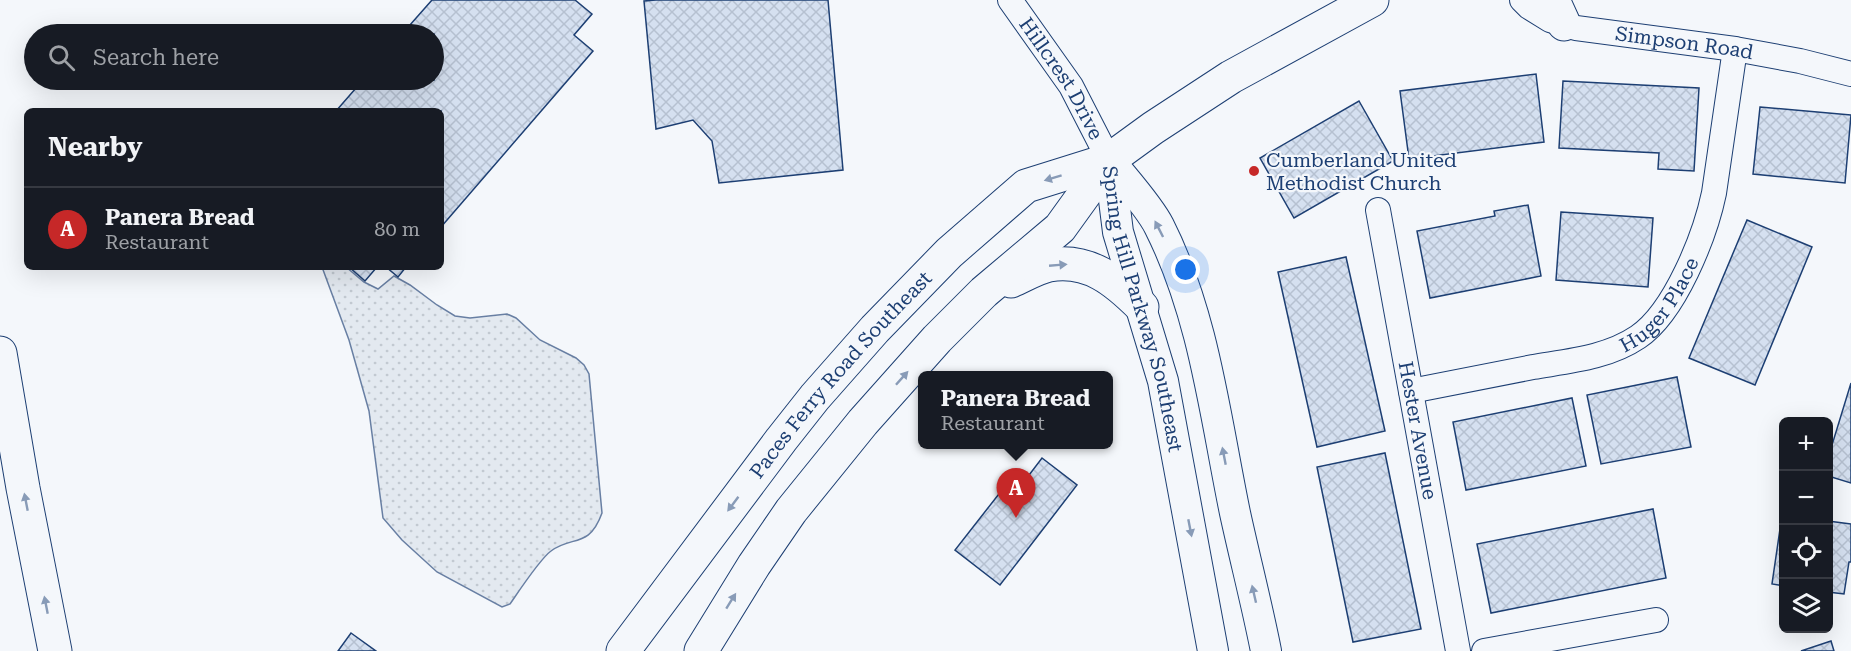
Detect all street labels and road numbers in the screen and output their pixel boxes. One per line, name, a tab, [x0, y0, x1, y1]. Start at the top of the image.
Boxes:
street label: Hillcrest Drive	[1014, 13, 1108, 144]
street label: Simpson Road	[1614, 21, 1755, 64]
street label: Spring Hill Parkway Southeast	[1098, 164, 1188, 454]
street label: Huger Place	[1615, 254, 1703, 357]
street label: Paces Ferry Road Southeast	[745, 266, 937, 483]
street label: Hester Avenue	[1394, 359, 1442, 502]

